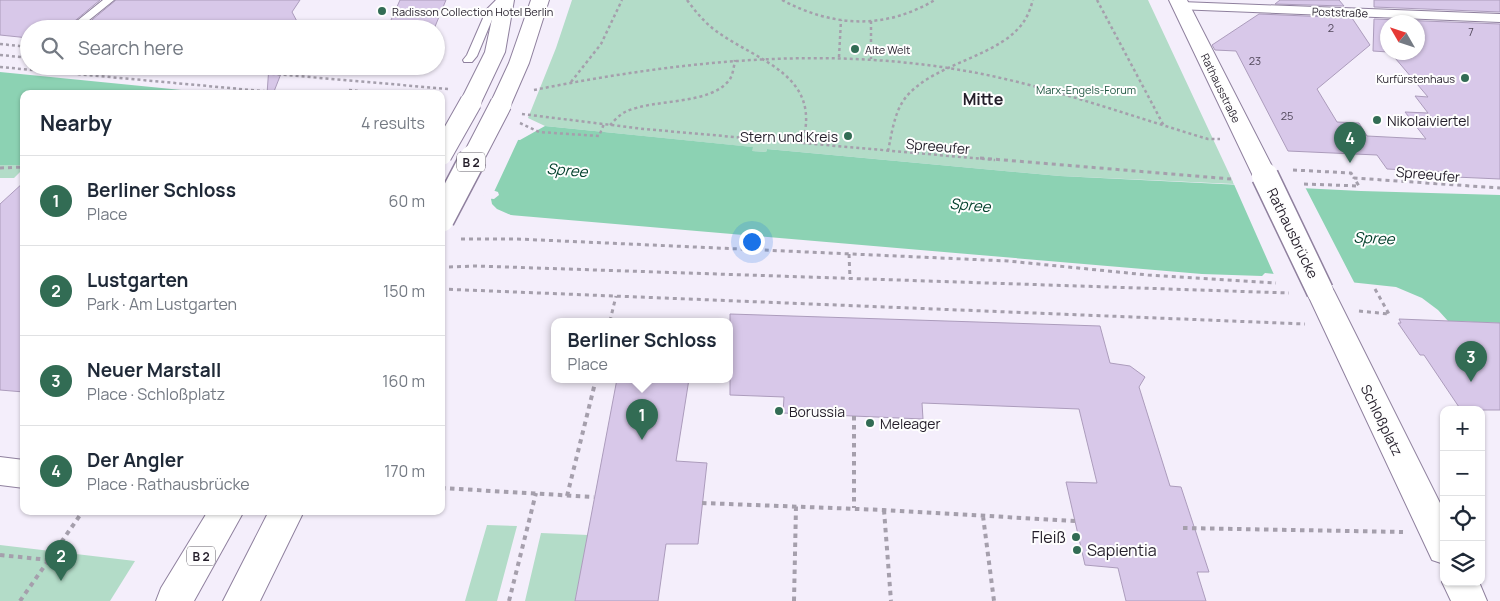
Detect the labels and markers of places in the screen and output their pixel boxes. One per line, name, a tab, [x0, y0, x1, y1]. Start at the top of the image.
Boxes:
place label: Radisson Collection Hotel Berlin	[392, 4, 553, 19]
marker: Radisson Collection Hotel Berlin	[376, 5, 388, 17]
place label: Alte Welt	[865, 42, 910, 57]
marker: Alte Welt	[849, 43, 861, 55]
place label: Kurfürstenhaus	[1376, 71, 1455, 86]
marker: Kurfürstenhaus	[1459, 72, 1471, 84]
place label: Nikolaiviertel	[1387, 111, 1470, 130]
marker: Nikolaiviertel	[1371, 114, 1383, 126]
pin: 4	[1334, 122, 1366, 163]
place label: Stern und Kreis	[740, 127, 838, 146]
marker: Stern und Kreis	[842, 130, 854, 142]
pin: 3	[1455, 341, 1487, 382]
pin: 1	[626, 399, 658, 440]
place label: Borussia	[789, 402, 845, 421]
marker: Borussia	[773, 405, 785, 417]
place label: Meleager	[880, 414, 941, 433]
marker: Meleager	[864, 417, 876, 429]
place label: Fleiß	[1032, 526, 1066, 548]
marker: Fleiß	[1070, 531, 1082, 543]
place label: Sapientia	[1087, 539, 1157, 561]
pin: 2	[45, 540, 77, 581]
marker: Sapientia	[1071, 544, 1083, 556]

